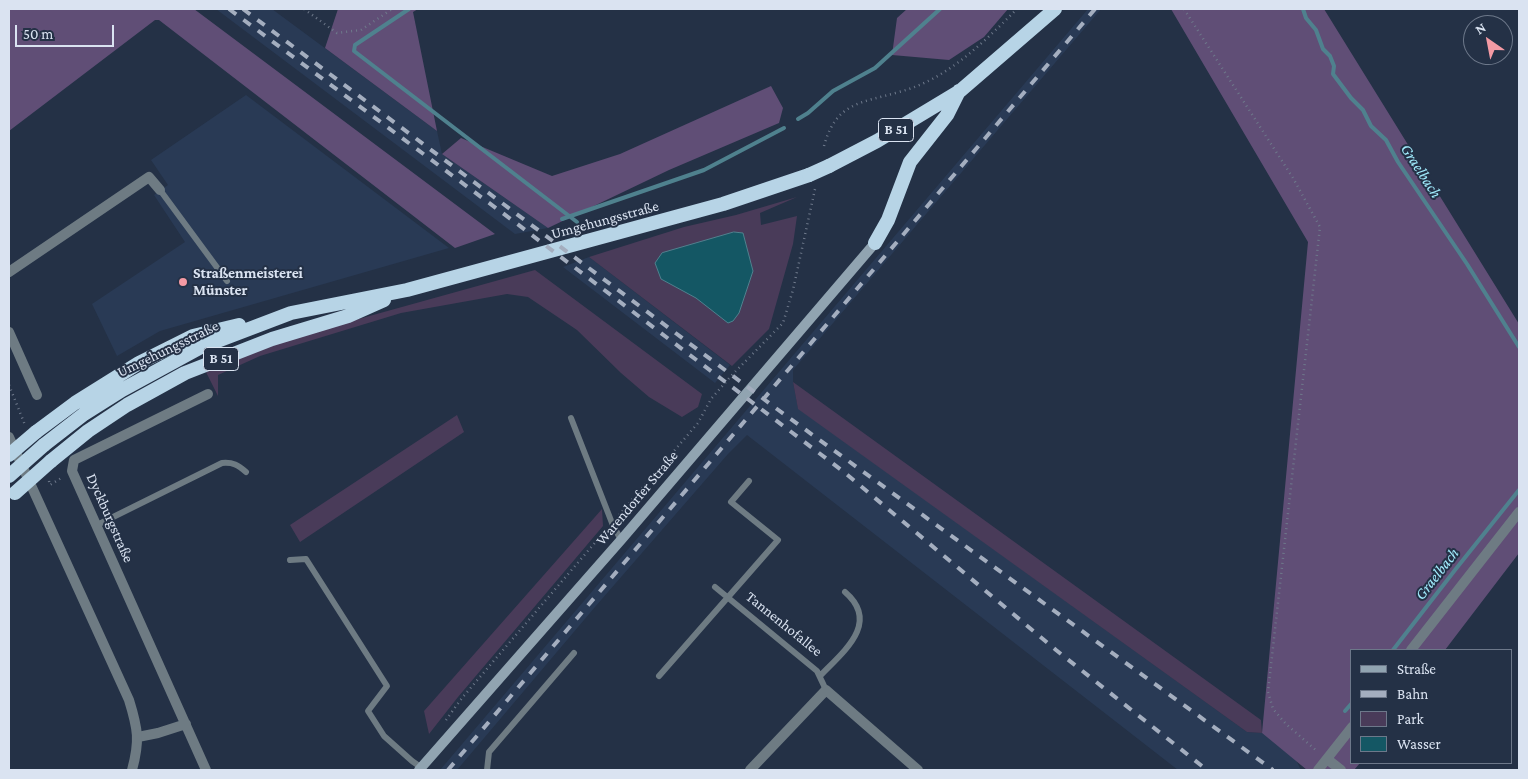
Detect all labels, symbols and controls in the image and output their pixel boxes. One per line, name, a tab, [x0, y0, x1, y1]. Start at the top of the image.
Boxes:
scale bar	[18, 15, 116, 47]
north arrow	[1463, 15, 1513, 65]
text: N	[1472, 19, 1489, 38]
text: 50 m	[23, 26, 53, 42]
road number: B 51	[878, 118, 914, 142]
water label: Graelbach	[1396, 140, 1446, 202]
street label: Umgehungsstraße	[549, 197, 661, 243]
place label: Straßenmeisterei Münster	[193, 264, 303, 299]
marker: Straßenmeisterei Münster	[177, 276, 189, 288]
street label: Umgehungsstraße	[114, 317, 222, 381]
road number: B 51	[204, 348, 238, 370]
street label: Warendorfer Straße	[592, 447, 682, 549]
street label: Dyckburgstraße	[82, 471, 138, 565]
water label: Graelbach	[1411, 544, 1463, 604]
street label: Tannenhofallee	[742, 588, 826, 660]
legend	[1350, 649, 1513, 764]
text: Straße	[1397, 661, 1436, 677]
text: Bahn	[1397, 686, 1428, 702]
text: Park	[1397, 711, 1424, 727]
text: Wasser	[1397, 736, 1441, 752]

